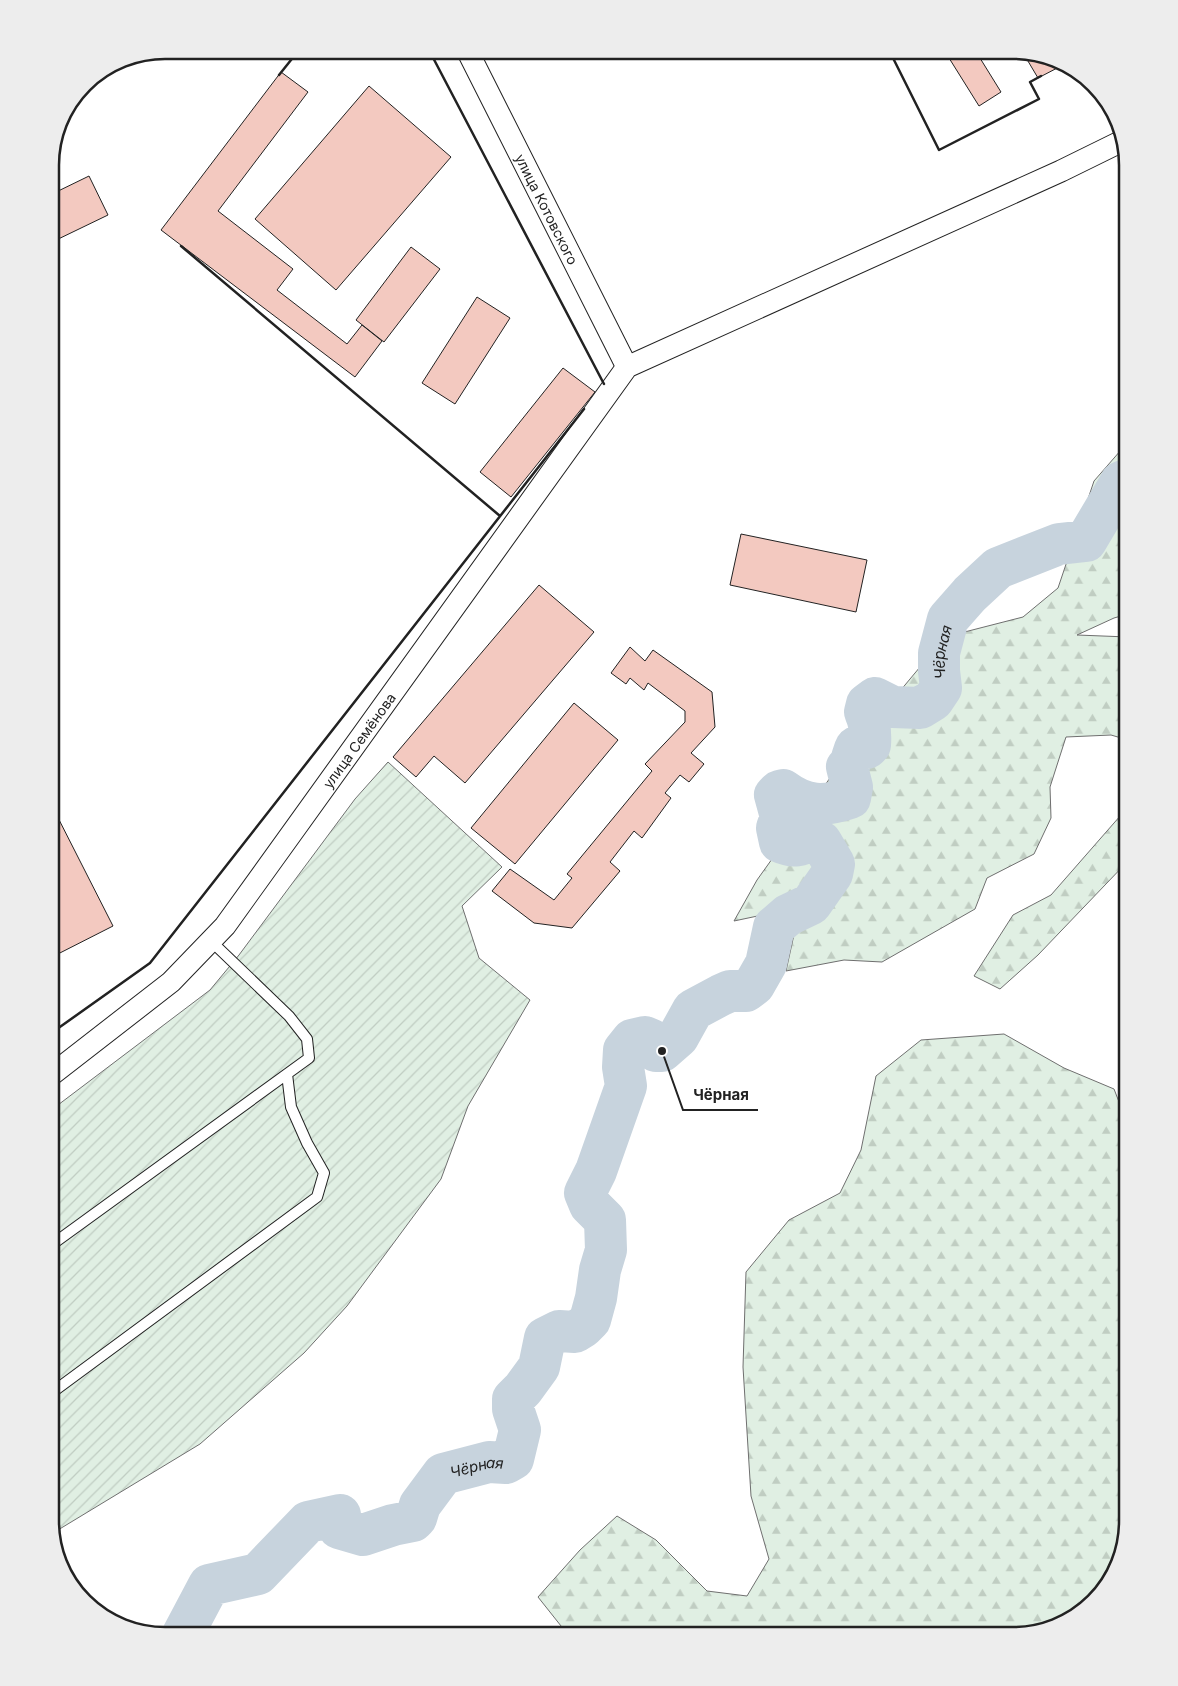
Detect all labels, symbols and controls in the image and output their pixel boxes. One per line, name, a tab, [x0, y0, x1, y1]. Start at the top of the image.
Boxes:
street label: улица Котовского	[512, 151, 582, 267]
water label: Чёрная	[929, 623, 956, 680]
street label: улица Семёнова	[319, 689, 399, 791]
callout: Чёрная	[683, 1080, 758, 1110]
text: Чёрная	[693, 1085, 749, 1104]
water label: Чёрная	[448, 1452, 504, 1481]

